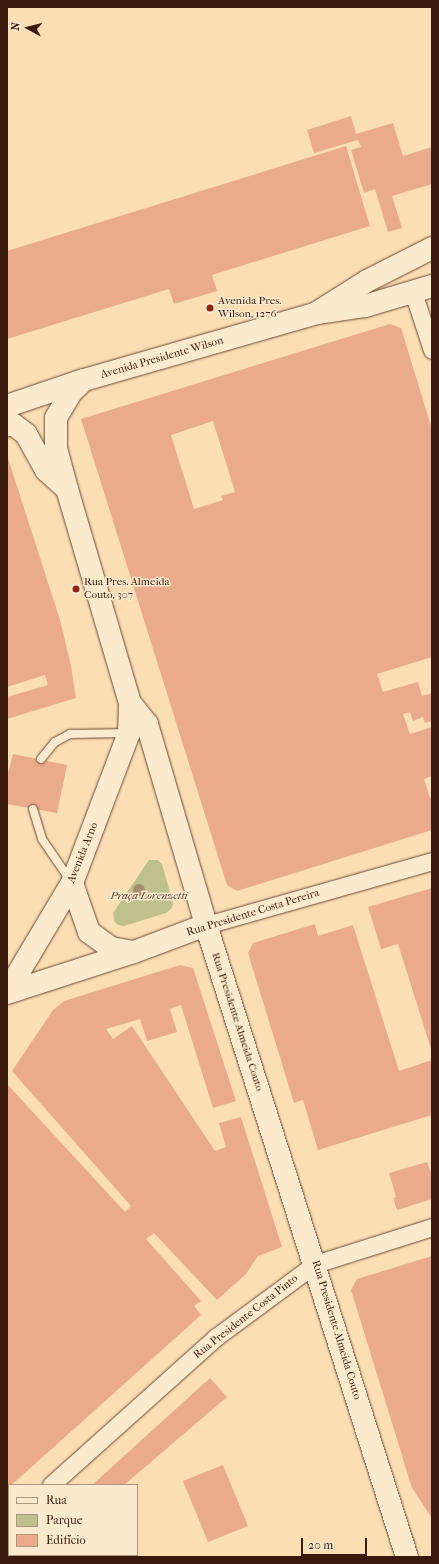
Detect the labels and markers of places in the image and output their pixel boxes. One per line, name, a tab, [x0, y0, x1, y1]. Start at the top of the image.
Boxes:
place label: Avenida Pres. Wilson, 1276	[218, 295, 281, 321]
marker: Avenida Pres. Wilson, 1276	[205, 303, 215, 313]
place label: Rua Pres. Almeida Couto, 307	[84, 576, 170, 602]
marker: Rua Pres. Almeida Couto, 307	[71, 584, 81, 594]

